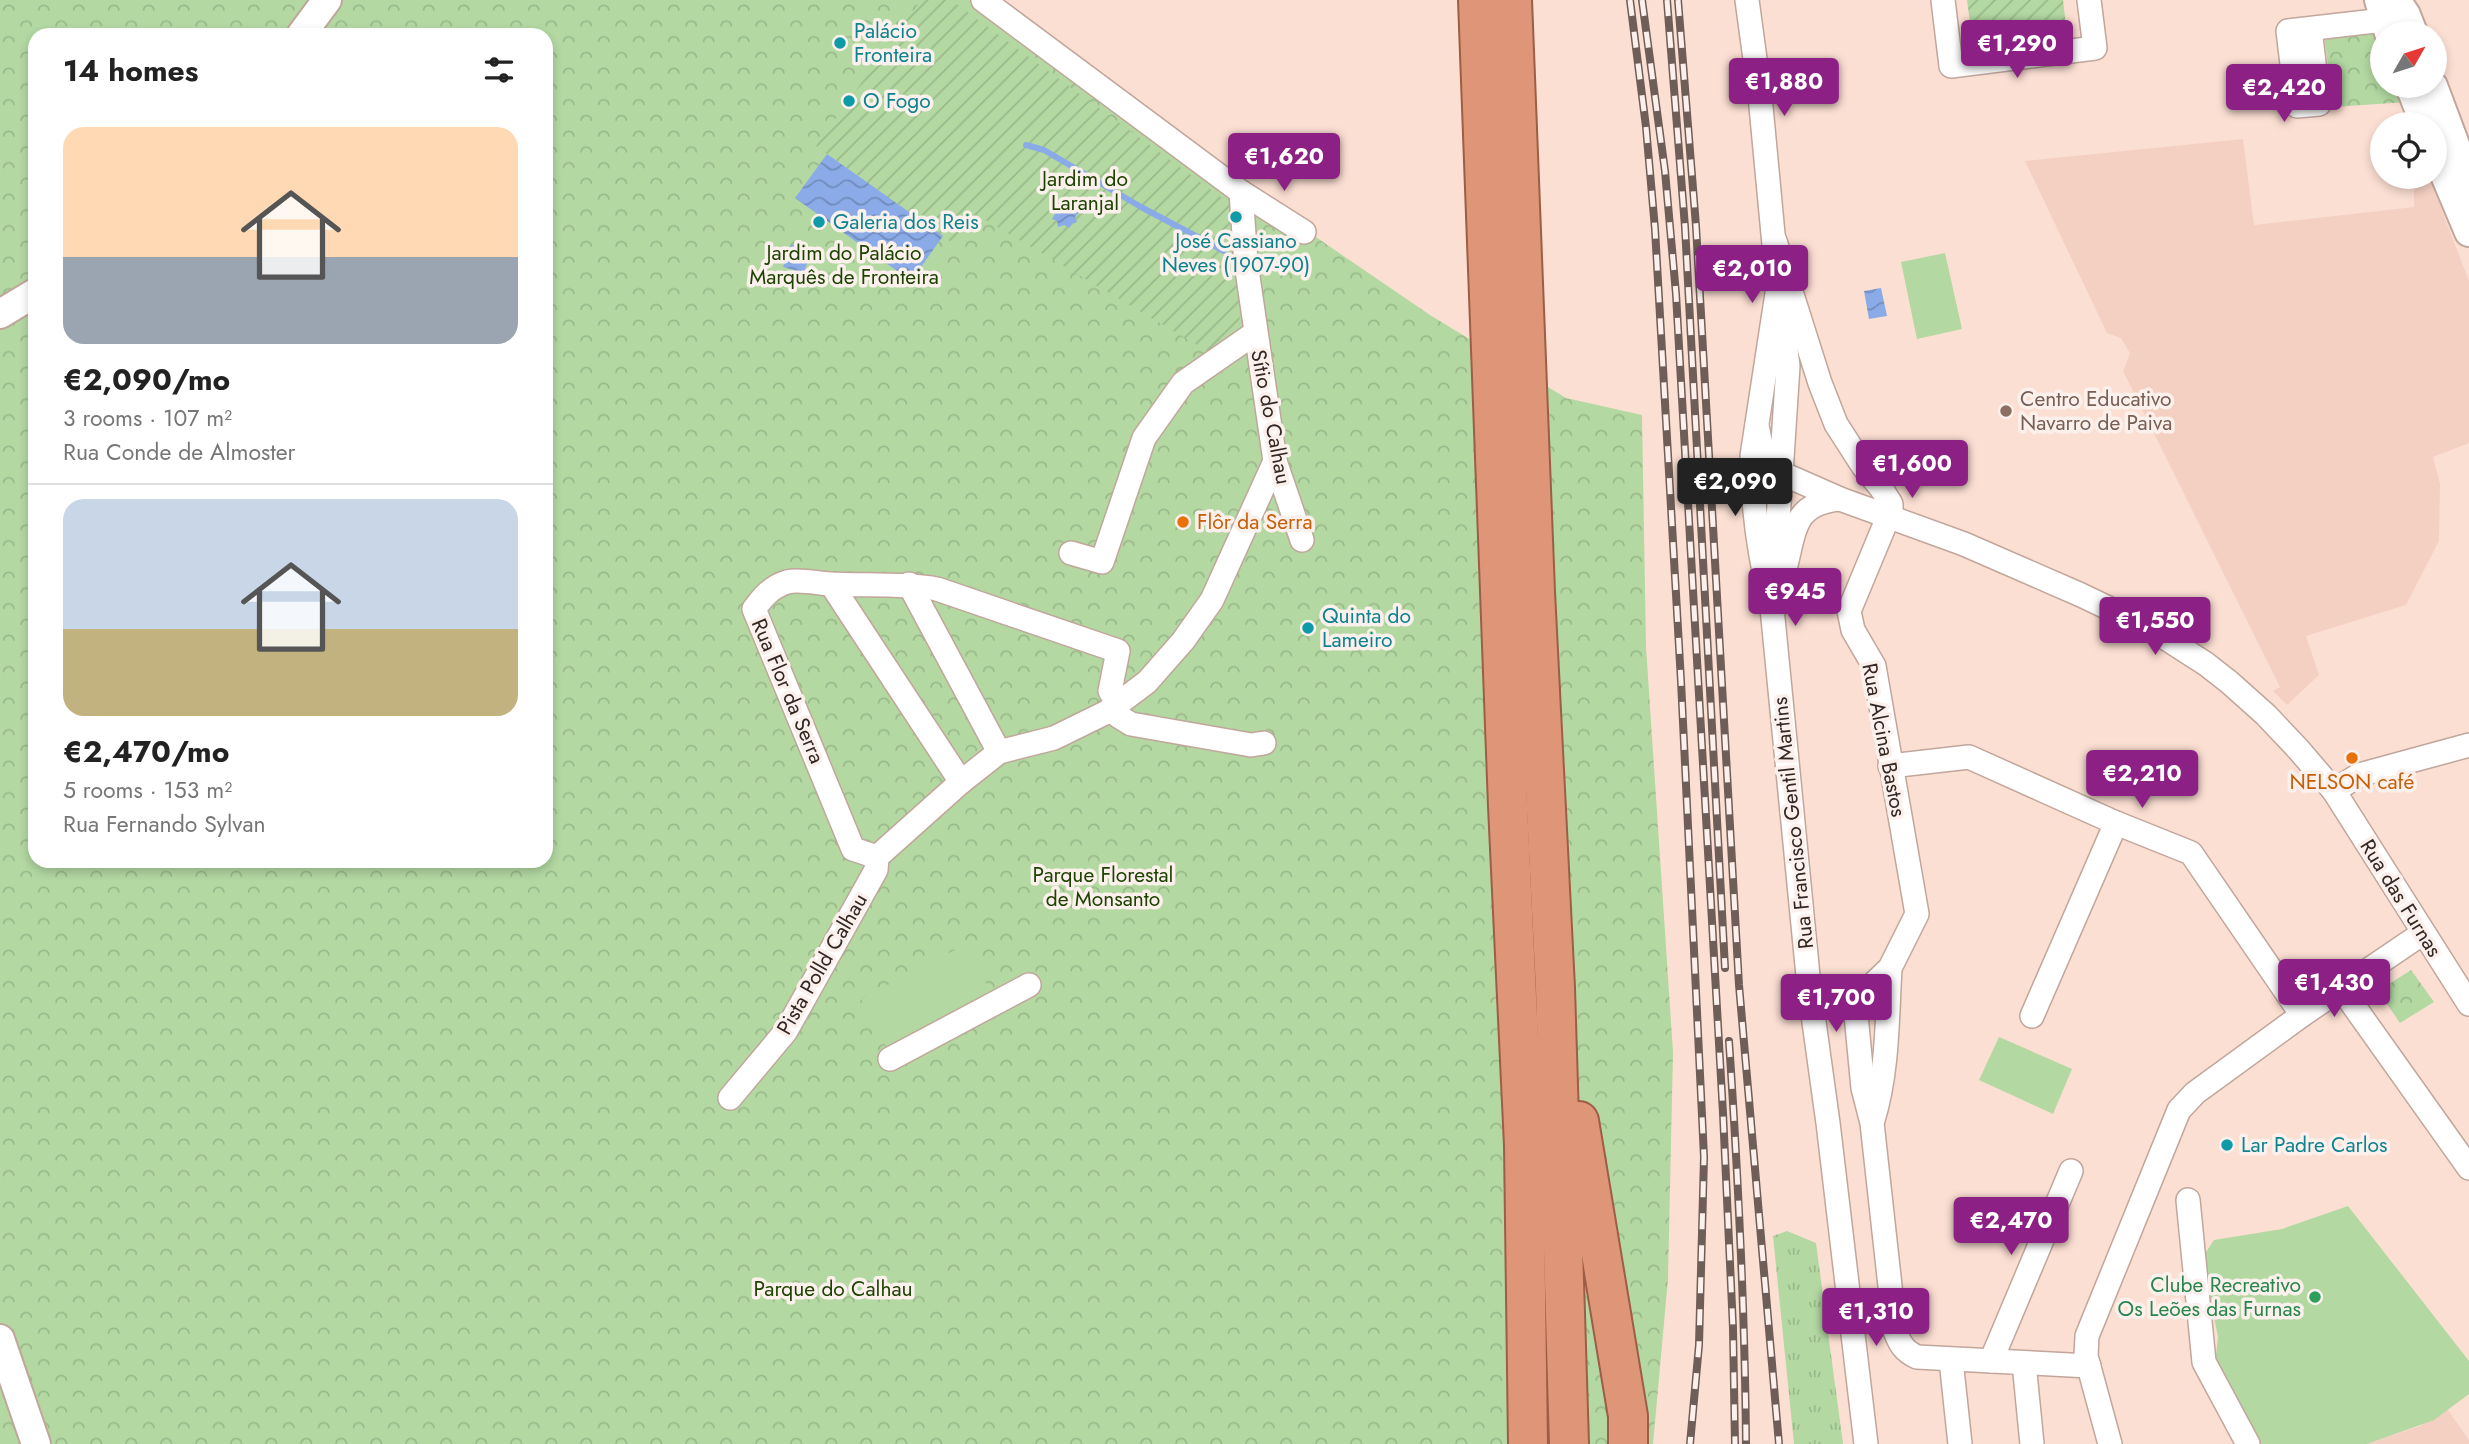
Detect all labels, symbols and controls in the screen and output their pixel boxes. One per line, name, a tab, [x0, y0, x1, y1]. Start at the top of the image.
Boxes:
place label: Palácio Fronteira	[854, 16, 932, 70]
pin: €1,290	[1960, 20, 2074, 80]
north arrow	[2370, 21, 2446, 98]
map controls	[2370, 21, 2447, 189]
text: €1,290	[1977, 26, 2057, 60]
marker: Palácio Fronteira	[832, 35, 848, 51]
text: 14 homes	[63, 49, 198, 92]
icon: filters	[480, 51, 518, 89]
pin: €1,880	[1727, 58, 1841, 118]
text: €1,880	[1745, 64, 1823, 98]
pin: €2,420	[2227, 64, 2341, 124]
text: €2,420	[2242, 70, 2326, 104]
place label: O Fogo	[863, 86, 931, 116]
marker: O Fogo	[841, 93, 857, 109]
button: locate	[2370, 112, 2447, 189]
pin: €1,620	[1227, 134, 1341, 193]
text: €1,620	[1244, 139, 1324, 173]
park label: Jardim do Laranjal	[1039, 164, 1128, 218]
icon: home	[228, 172, 354, 298]
place label: Galeria dos Reis	[833, 207, 979, 237]
marker: José Cassiano Neves (1907-90)	[1228, 209, 1244, 225]
marker: Galeria dos Reis	[811, 214, 827, 230]
place label: José Cassiano Neves (1907-90)	[1162, 226, 1310, 280]
park label: Jardim do Palácio Marquês de Fronteira	[749, 238, 939, 292]
pin: €2,010	[1695, 246, 1809, 305]
text: €2,010	[1712, 251, 1792, 285]
street label: Sítio do Calhau	[1243, 347, 1299, 487]
text: €2,090/mo	[63, 358, 230, 401]
place label: Centro Educativo Navarro de Paiva	[2020, 384, 2172, 438]
text: 3 rooms · 107 m²	[63, 401, 232, 435]
marker: Centro Educativo Navarro de Paiva	[1998, 403, 2014, 419]
text: Rua Conde de Almoster	[63, 435, 296, 469]
pin: €1,600	[1855, 440, 1969, 500]
text: €1,600	[1872, 446, 1952, 480]
pin: €2,090	[1678, 458, 1792, 518]
text: €2,090	[1693, 464, 1777, 498]
place label: Flôr da Serra	[1197, 507, 1313, 537]
marker: Flôr da Serra	[1175, 514, 1191, 530]
icon: home	[228, 544, 354, 670]
pin: €945	[1754, 568, 1836, 628]
text: €945	[1764, 574, 1826, 608]
pin: €1,550	[2098, 598, 2212, 657]
place label: Quinta do Lameiro	[1322, 601, 1411, 655]
text: €1,550	[2115, 603, 2195, 637]
street label: Rua Flor da Serra	[744, 614, 832, 768]
marker: Quinta do Lameiro	[1300, 620, 1316, 636]
street label: Rua Alcina Bastos	[1854, 661, 1914, 819]
street label: Rua Francisco Gentil Martins	[1765, 695, 1821, 951]
text: €2,470/mo	[63, 730, 229, 773]
pin: €2,210	[2085, 750, 2199, 810]
marker: NELSON café	[2344, 750, 2360, 766]
text: €2,210	[2102, 756, 2182, 790]
place label: NELSON café	[2290, 767, 2415, 797]
text: 5 rooms · 153 m²	[63, 773, 232, 807]
text: Rua Fernando Sylvan	[63, 807, 266, 841]
street label: Rua das Furnas	[2353, 833, 2449, 963]
park label: Parque Florestal de Monsanto	[1033, 860, 1173, 914]
street label: Pista Polld Calhau	[769, 888, 875, 1040]
pin: €1,430	[2277, 960, 2391, 1019]
text: €1,430	[2294, 965, 2374, 999]
pin: €1,700	[1779, 974, 1893, 1034]
text: €1,700	[1797, 980, 1875, 1014]
place label: Lar Padre Carlos	[2241, 1130, 2387, 1160]
marker: Lar Padre Carlos	[2219, 1137, 2235, 1153]
pin: €2,470	[1954, 1198, 2068, 1257]
text: €2,470	[1970, 1203, 2052, 1237]
place label: Clube Recreativo Os Leões das Furnas	[2118, 1270, 2301, 1324]
park label: Parque do Calhau	[753, 1274, 913, 1304]
pin: €1,310	[1819, 1288, 1933, 1348]
marker: Clube Recreativo Os Leões das Furnas	[2307, 1289, 2323, 1305]
text: €1,310	[1838, 1294, 1914, 1328]

